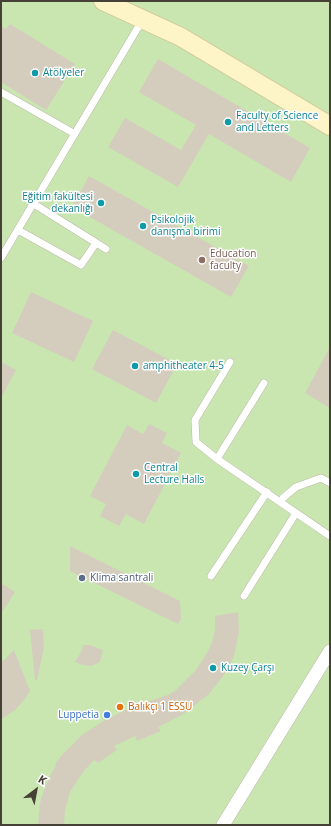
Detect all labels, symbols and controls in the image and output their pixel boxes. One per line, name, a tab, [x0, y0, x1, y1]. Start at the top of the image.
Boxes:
place label: Atölyeler	[43, 67, 84, 79]
marker: Atölyeler	[30, 68, 40, 78]
place label: Faculty of Science and Letters	[236, 110, 318, 134]
marker: Faculty of Science and Letters	[223, 117, 233, 127]
place label: Eğitim fakültesi dekanlığı	[22, 191, 93, 214]
marker: Eğitim fakültesi dekanlığı	[96, 198, 106, 208]
place label: Psikolojik danışma birimi	[151, 214, 221, 238]
marker: Psikolojik danışma birimi	[138, 221, 148, 231]
place label: Education faculty	[210, 248, 256, 272]
marker: Education faculty	[197, 255, 207, 265]
place label: amphitheater 4-5	[143, 360, 224, 372]
marker: amphitheater 4-5	[130, 361, 140, 371]
place label: Central Lecture Halls	[144, 462, 204, 486]
marker: Central Lecture Halls	[131, 469, 141, 479]
place label: Klima santrali	[90, 572, 153, 584]
marker: Klima santrali	[77, 573, 87, 583]
place label: Kuzey Çarşı	[221, 662, 274, 674]
marker: Kuzey Çarşı	[208, 663, 218, 673]
place label: Balıkçı 1 ESSU	[128, 701, 192, 713]
marker: Balıkçı 1 ESSU	[115, 702, 125, 712]
place label: Luppetia	[58, 709, 99, 721]
marker: Luppetia	[102, 710, 112, 720]
north arrow	[16, 770, 56, 810]
text: K	[36, 771, 50, 788]

